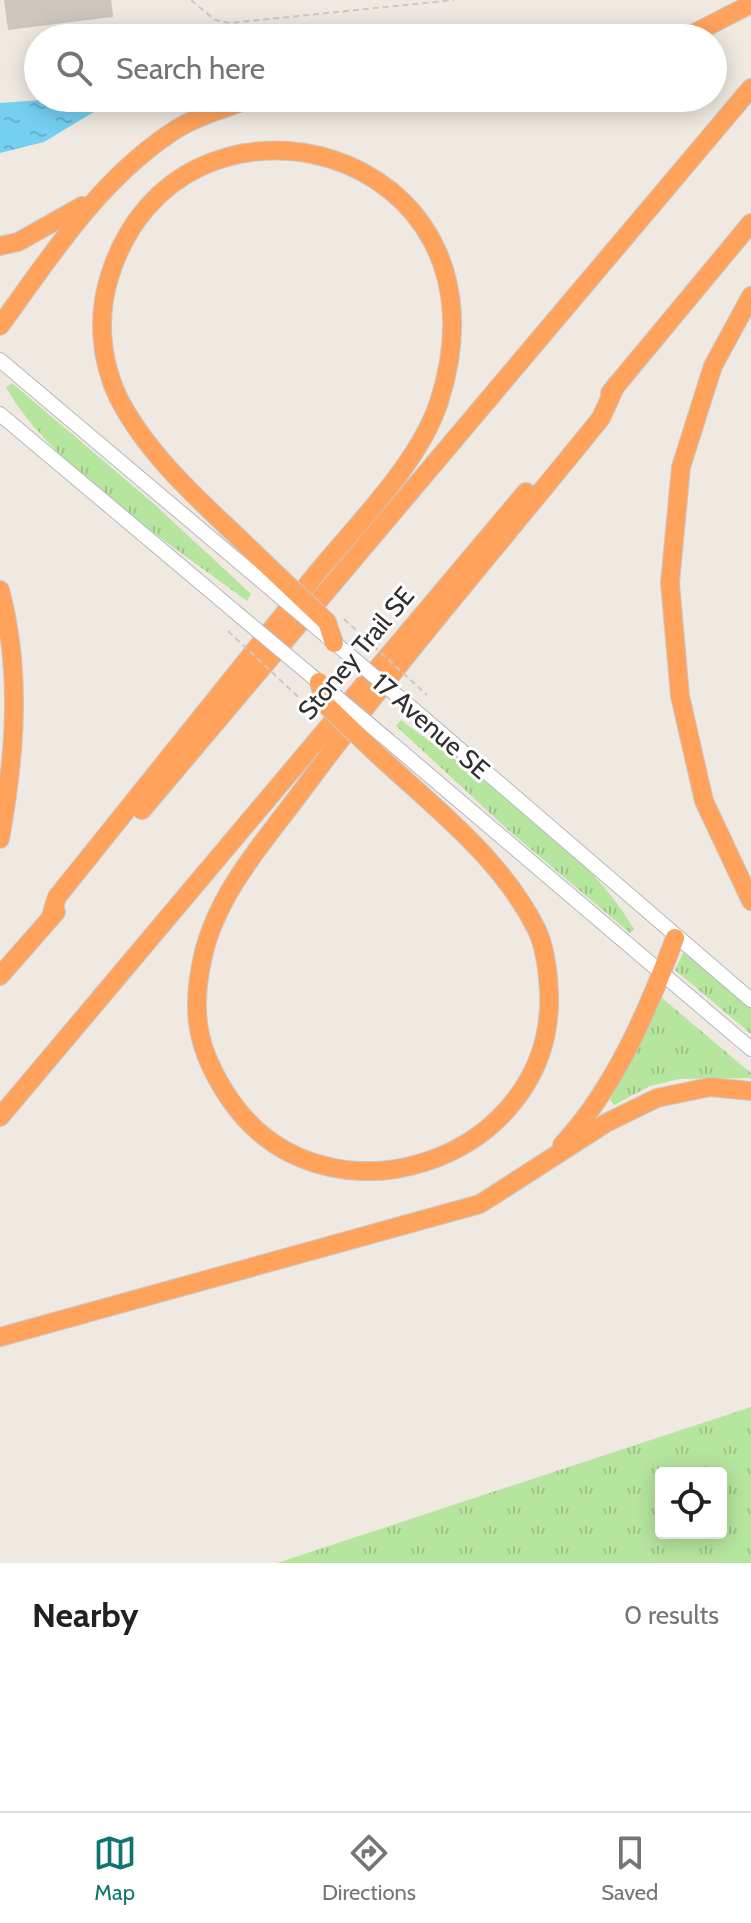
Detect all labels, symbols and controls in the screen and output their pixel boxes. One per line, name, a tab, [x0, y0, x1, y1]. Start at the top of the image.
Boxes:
search box	[24, 24, 727, 112]
icon: search	[52, 46, 96, 90]
text: Search here	[116, 50, 265, 87]
street label: Stoney Trail SE	[291, 580, 421, 726]
street label: 17 Avenue SE	[366, 666, 496, 786]
map controls	[655, 1467, 727, 1539]
button: locate	[655, 1467, 727, 1539]
text: Nearby	[32, 1594, 139, 1636]
text: 0 results	[624, 1599, 719, 1631]
tab: Map	[93, 1831, 137, 1906]
tab: Directions	[322, 1831, 416, 1906]
tab: Saved	[601, 1831, 658, 1906]

